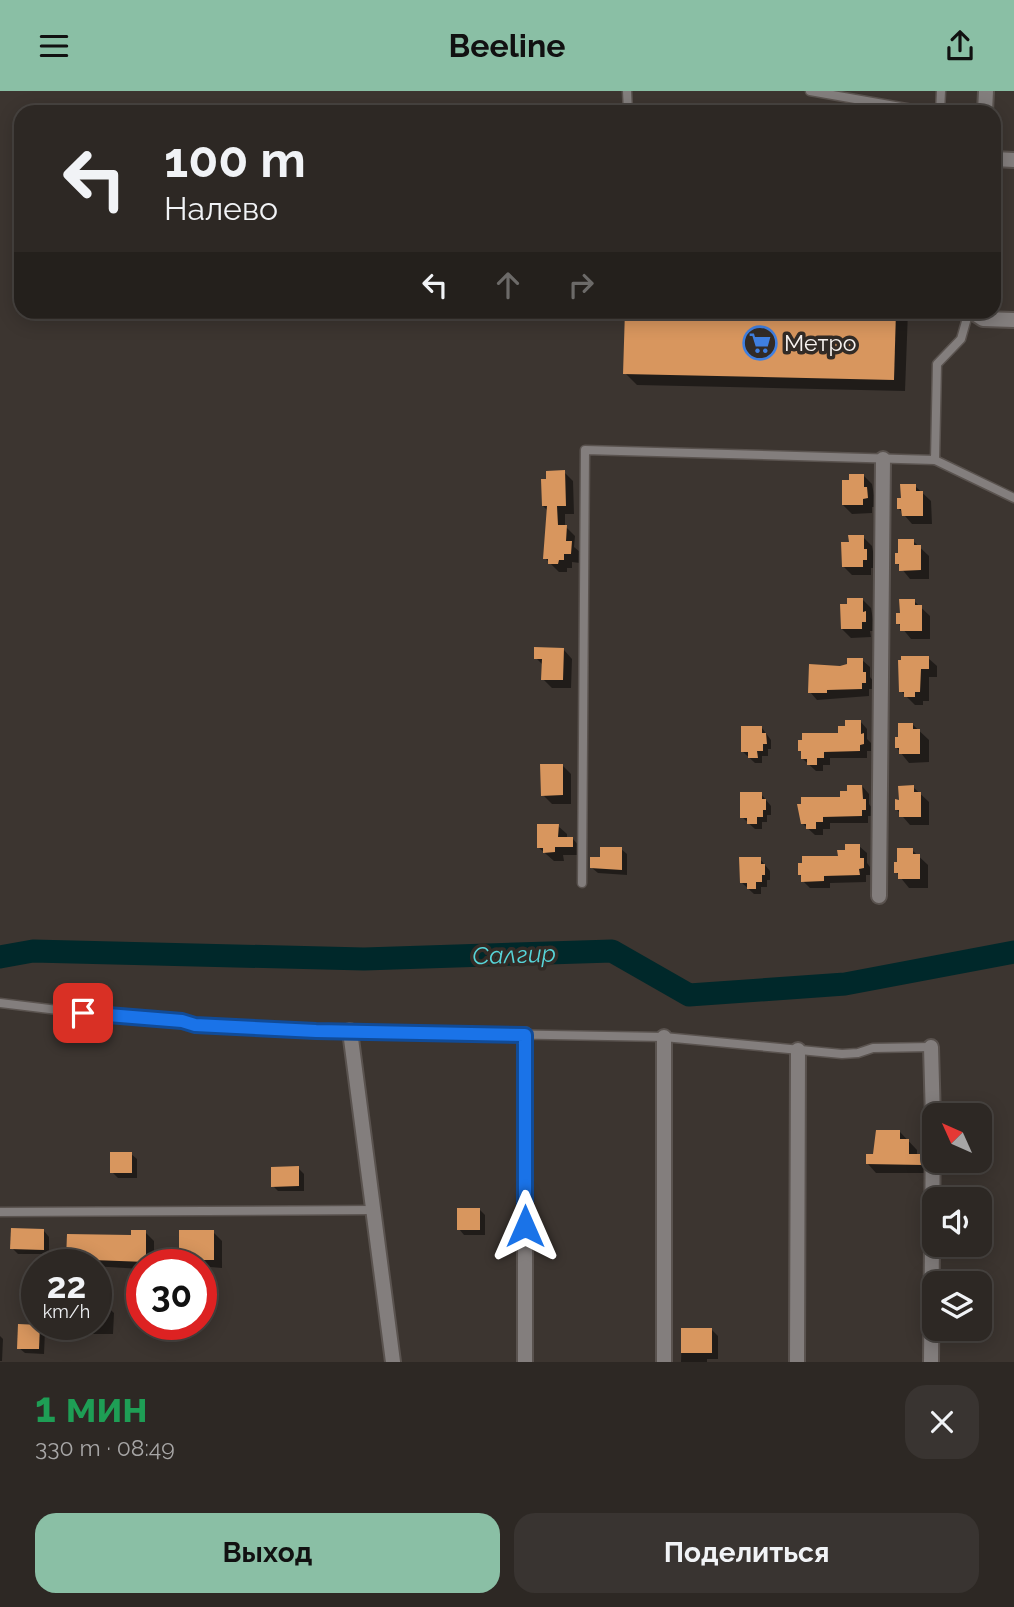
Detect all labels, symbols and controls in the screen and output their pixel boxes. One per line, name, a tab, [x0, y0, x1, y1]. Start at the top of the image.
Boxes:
icon: menu	[35, 27, 73, 65]
text: Beeline	[449, 27, 565, 64]
icon: share	[941, 27, 979, 65]
text: 100 m	[164, 131, 306, 188]
icon: left	[49, 133, 140, 224]
text: Налево	[164, 190, 278, 227]
icon: left	[416, 266, 454, 304]
icon: ahead	[489, 266, 527, 304]
icon: right	[562, 266, 600, 304]
supermarket icon: Метро	[741, 324, 779, 362]
place label: Метро	[784, 329, 856, 356]
water label: Салгир	[472, 939, 556, 970]
pin	[53, 983, 113, 1043]
icon: arrive	[64, 994, 102, 1032]
north arrow	[922, 1103, 992, 1173]
map controls	[922, 1103, 992, 1341]
button: sound	[922, 1187, 992, 1257]
position arrow	[488, 1189, 562, 1263]
speed limit sign: 30	[126, 1249, 217, 1340]
text: 22	[47, 1265, 86, 1306]
button: layers	[922, 1271, 992, 1341]
text: km/h	[43, 1301, 90, 1322]
text: 1 мин	[35, 1383, 148, 1432]
button: close	[905, 1385, 979, 1459]
text: 330 m · 08:49	[35, 1434, 175, 1461]
button: Выход	[35, 1513, 500, 1593]
button: Поделиться	[514, 1513, 979, 1593]

